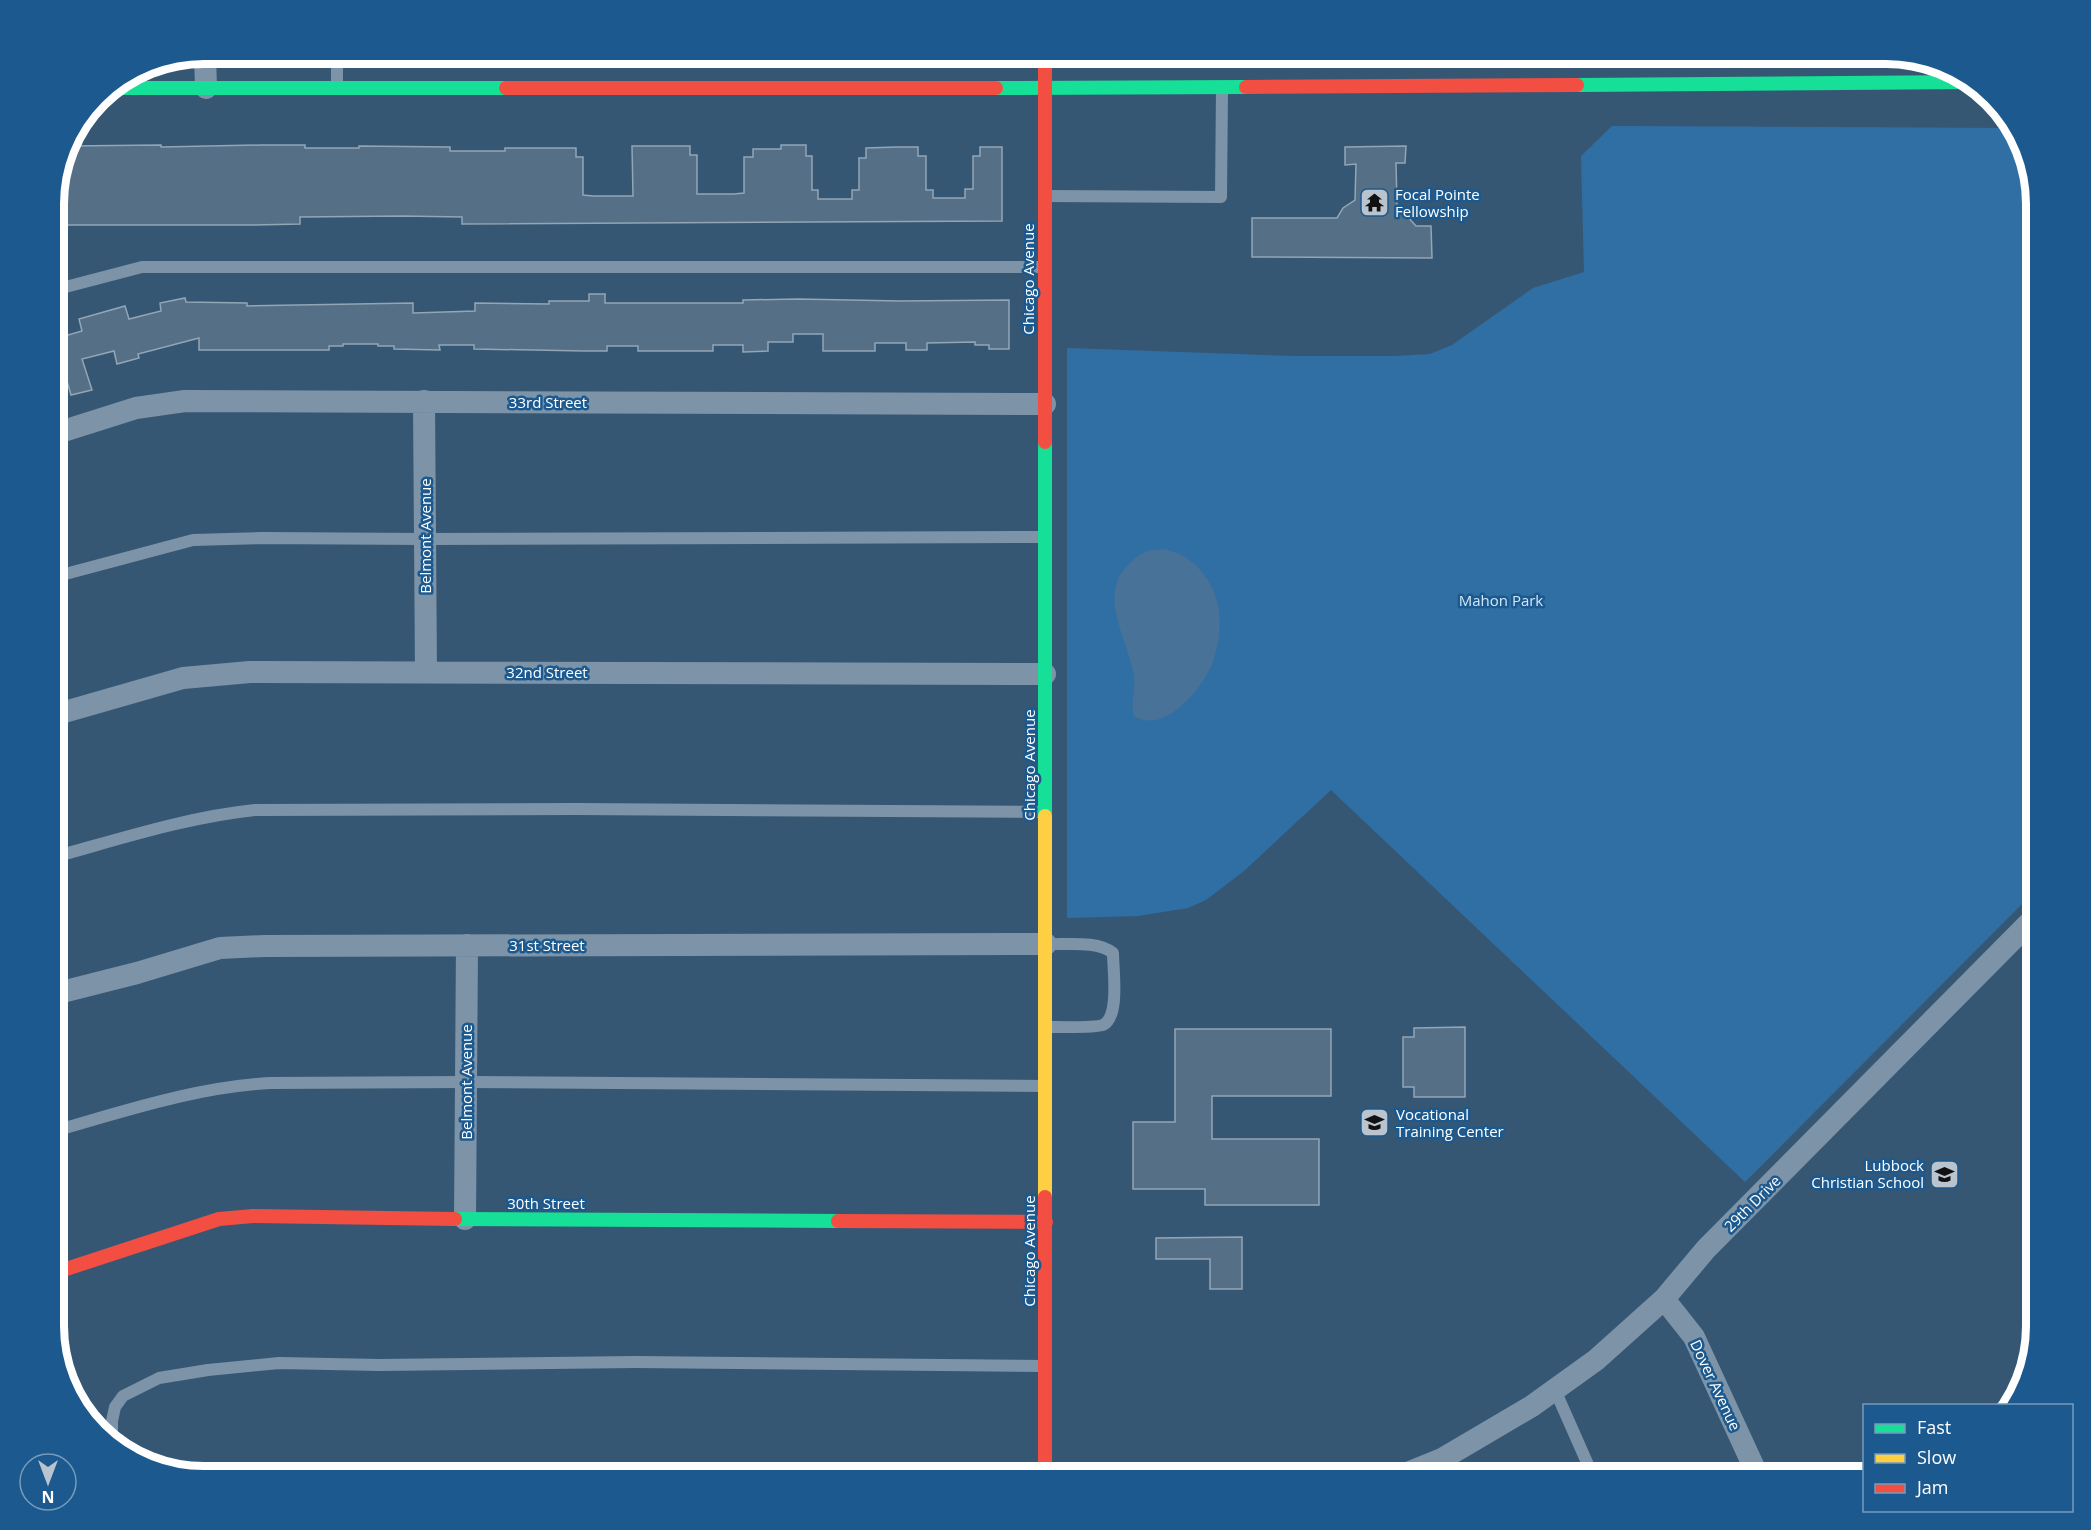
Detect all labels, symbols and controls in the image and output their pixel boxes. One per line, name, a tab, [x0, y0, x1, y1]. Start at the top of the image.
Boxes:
place label: Focal Pointe Fellowship	[1395, 184, 1480, 221]
temple icon: Focal Pointe Fellowship	[1358, 187, 1390, 219]
street label: Chicago Avenue	[1018, 223, 1038, 335]
street label: 33rd Street	[509, 392, 587, 412]
street label: Belmont Avenue	[415, 478, 435, 594]
park label: Mahon Park	[1459, 590, 1543, 610]
street label: 32nd Street	[506, 662, 588, 682]
street label: Chicago Avenue	[1019, 709, 1039, 821]
street label: 31st Street	[509, 935, 585, 955]
street label: Belmont Avenue	[456, 1024, 476, 1140]
place label: Vocational Training Center	[1396, 1104, 1504, 1141]
school or university icon: Vocational Training Center	[1359, 1107, 1391, 1139]
place label: Lubbock Christian School	[1811, 1155, 1924, 1192]
school or university icon: Lubbock Christian School	[1929, 1158, 1961, 1190]
street label: 29th Drive	[1719, 1170, 1785, 1236]
street label: 30th Street	[507, 1193, 585, 1213]
street label: Chicago Avenue	[1019, 1195, 1039, 1307]
street label: Dover Avenue	[1686, 1336, 1746, 1434]
legend	[1863, 1404, 2073, 1512]
text: Fast	[1917, 1415, 1951, 1439]
text: Slow	[1917, 1445, 1956, 1469]
north arrow	[18, 1452, 78, 1512]
text: Jam	[1915, 1475, 1949, 1499]
text: N	[41, 1486, 55, 1508]

